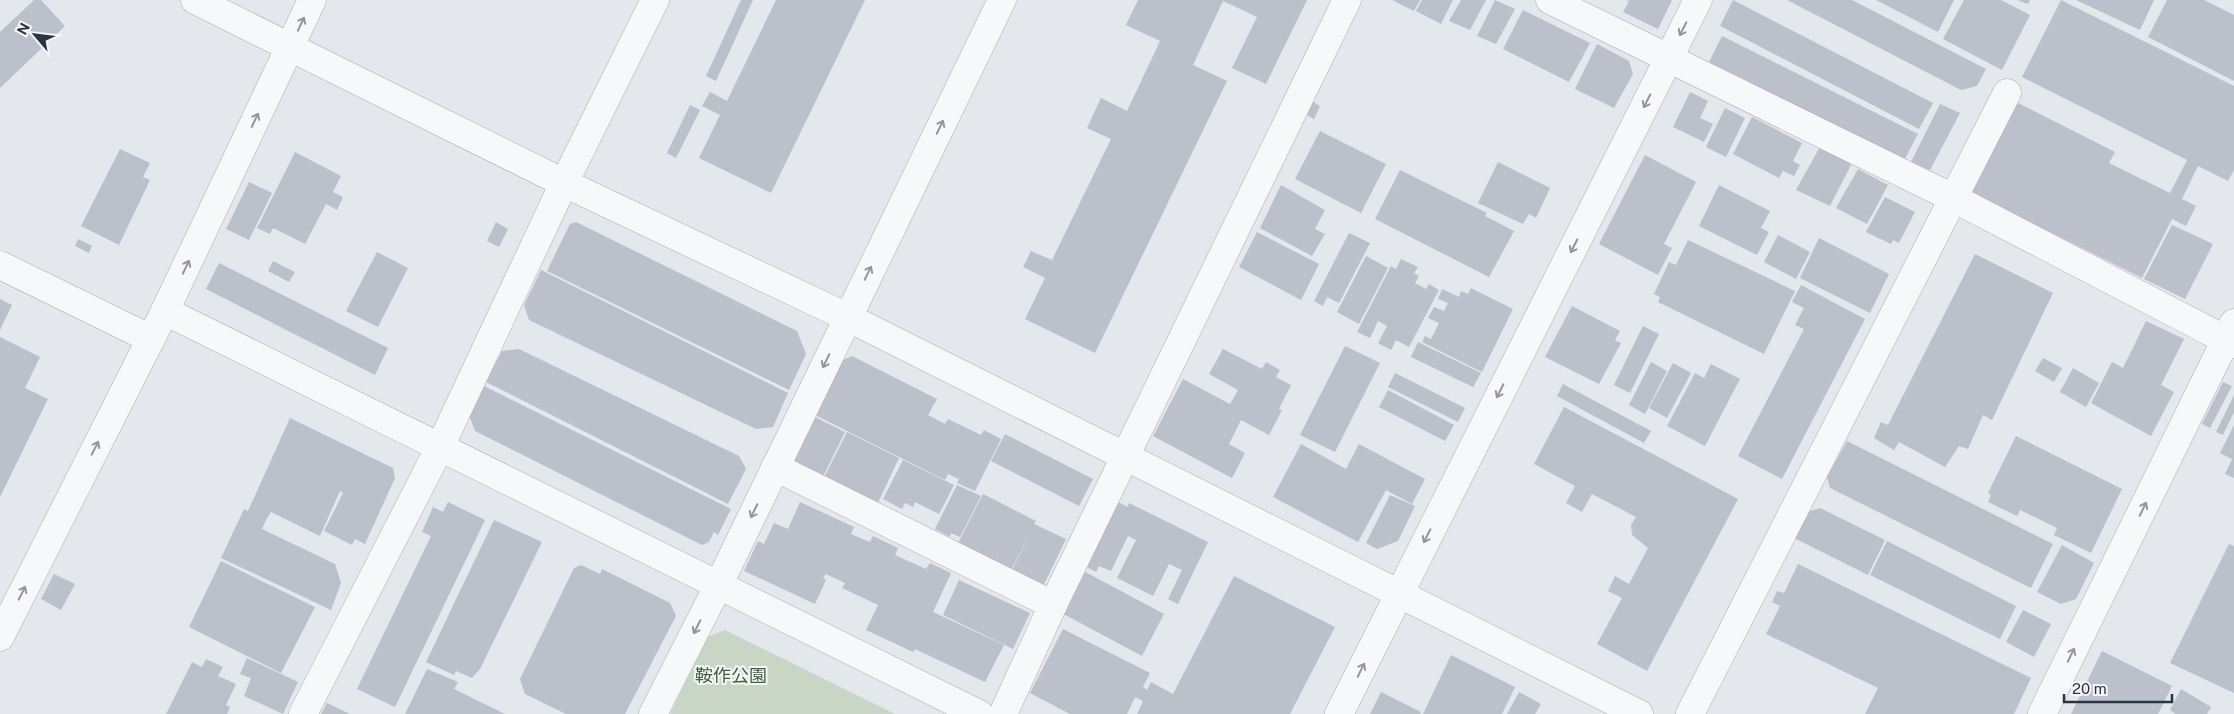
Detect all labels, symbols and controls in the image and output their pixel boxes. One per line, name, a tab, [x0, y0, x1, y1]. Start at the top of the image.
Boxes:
north arrow	[10, 10, 60, 60]
one-way arrow	[296, 17, 306, 32]
text: N	[14, 20, 33, 37]
one-way arrow	[1678, 21, 1688, 36]
one-way arrow	[1642, 93, 1651, 108]
one-way arrow	[251, 113, 260, 128]
one-way arrow	[935, 120, 945, 135]
one-way arrow	[1569, 238, 1578, 253]
one-way arrow	[182, 260, 191, 275]
one-way arrow	[863, 266, 873, 281]
one-way arrow	[820, 353, 830, 368]
one-way arrow	[1495, 383, 1504, 398]
one-way arrow	[90, 441, 100, 456]
one-way arrow	[2138, 502, 2148, 517]
one-way arrow	[749, 503, 759, 518]
one-way arrow	[1422, 528, 1431, 543]
one-way arrow	[17, 586, 27, 601]
one-way arrow	[692, 619, 701, 634]
one-way arrow	[2066, 647, 2076, 662]
one-way arrow	[1356, 663, 1366, 678]
park label: 鞍作公園	[695, 665, 767, 686]
scale bar	[2064, 672, 2172, 704]
text: 20 m	[2072, 680, 2107, 697]

